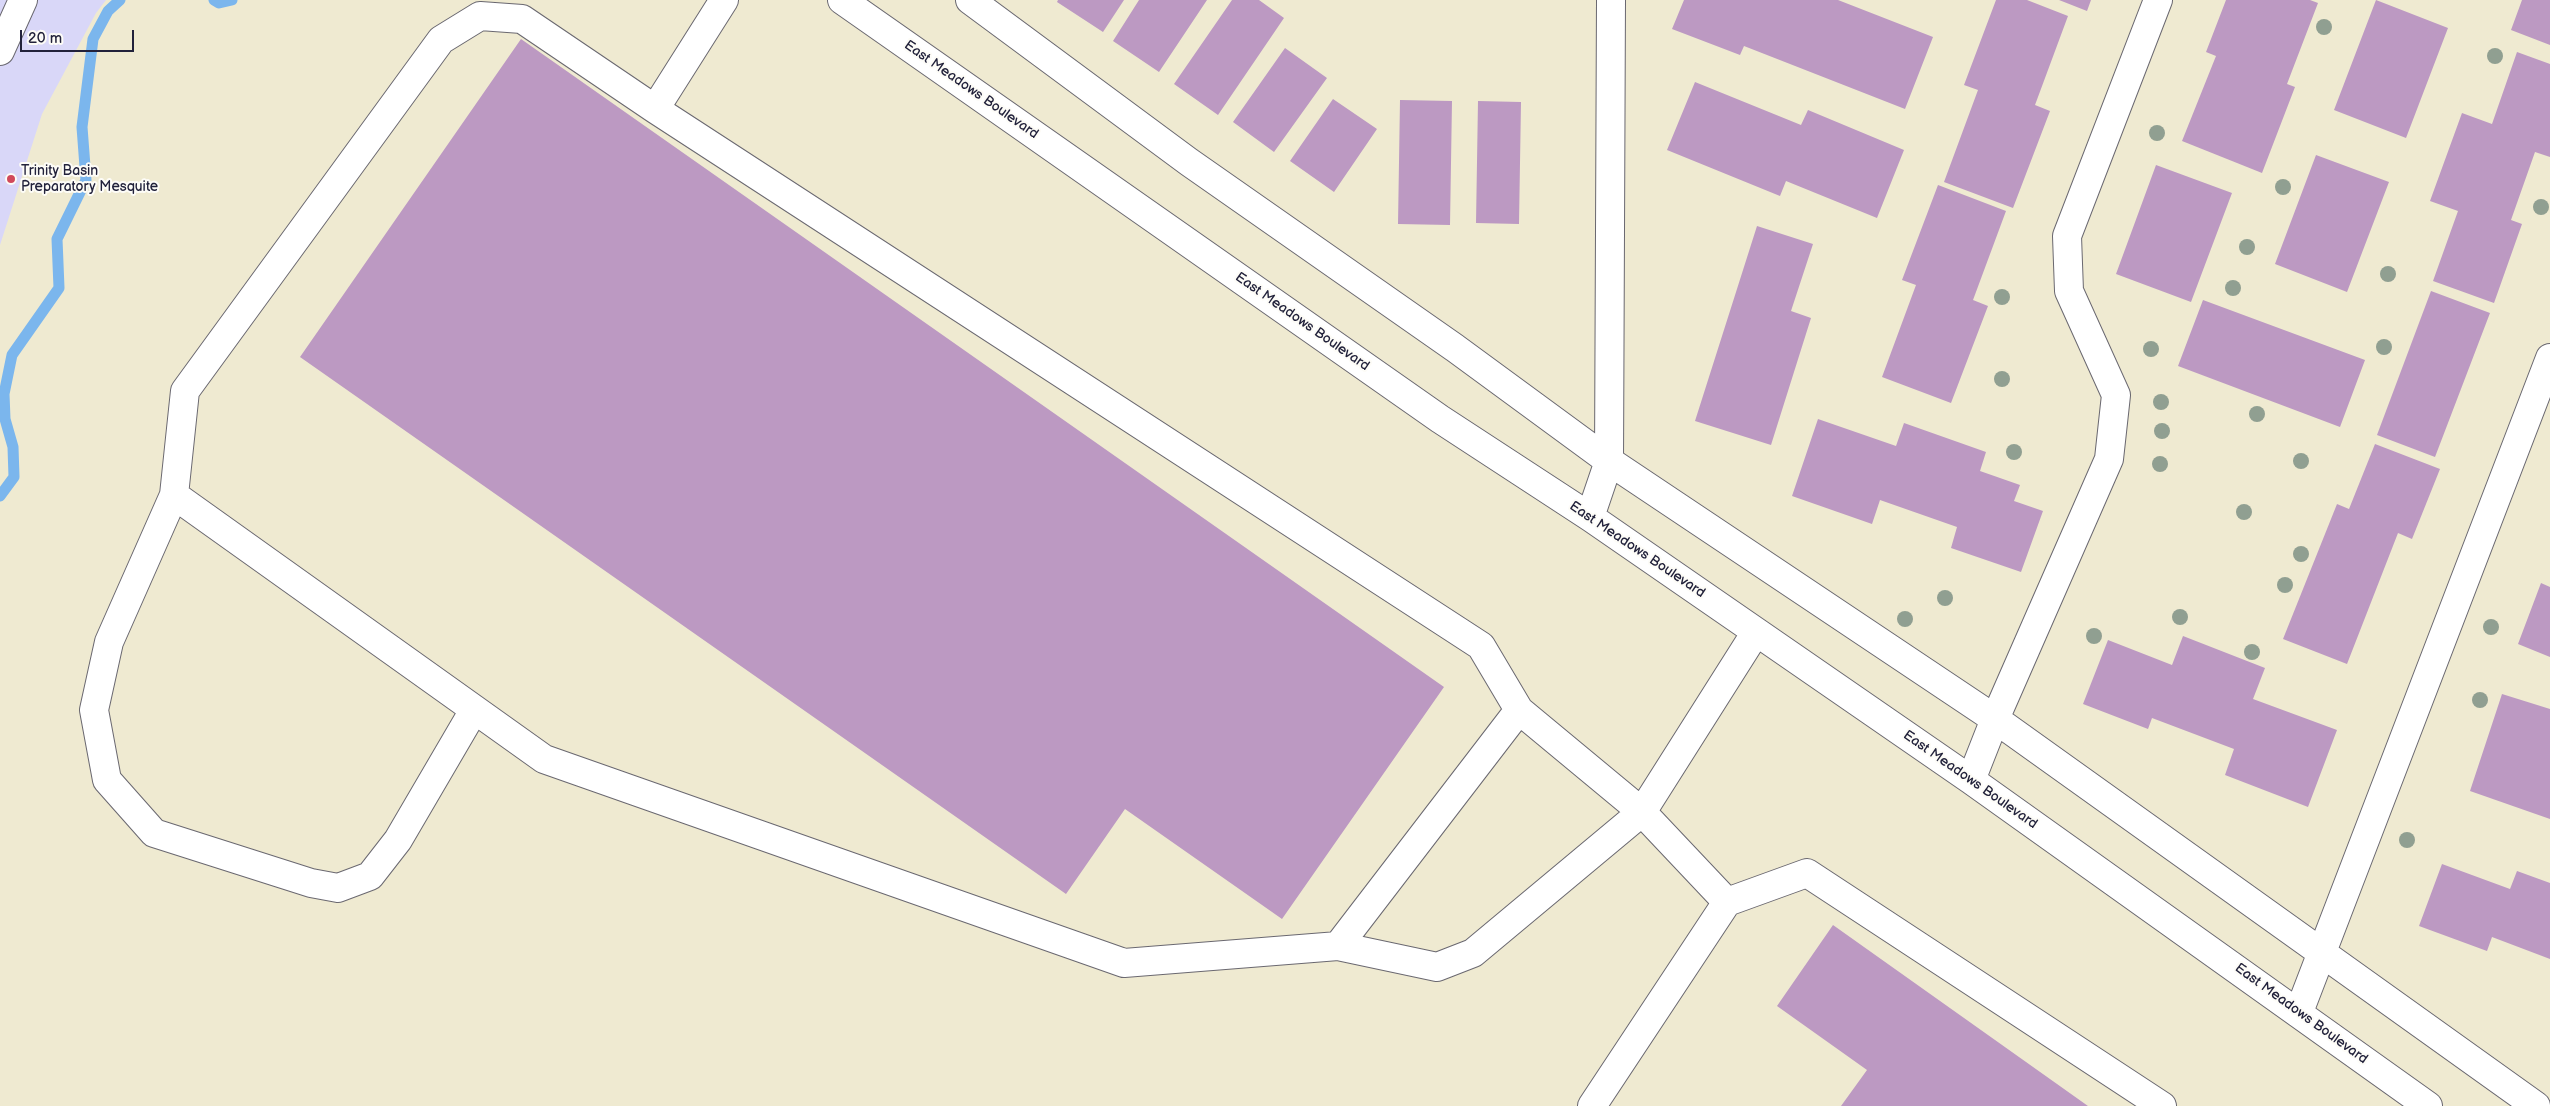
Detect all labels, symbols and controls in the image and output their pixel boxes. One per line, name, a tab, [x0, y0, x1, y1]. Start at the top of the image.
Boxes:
scale bar	[22, 20, 136, 52]
text: 20 m	[28, 29, 62, 48]
street label: East Meadows Boulevard	[901, 37, 1041, 143]
place label: Trinity Basin Preparatory Mesquite	[21, 163, 158, 196]
marker: Trinity Basin Preparatory Mesquite	[5, 173, 17, 185]
street label: East Meadows Boulevard	[1232, 269, 1372, 375]
street label: East Meadows Boulevard	[1566, 498, 1708, 602]
street label: East Meadows Boulevard	[1900, 727, 2040, 833]
street label: East Meadows Boulevard	[2231, 960, 2371, 1068]

